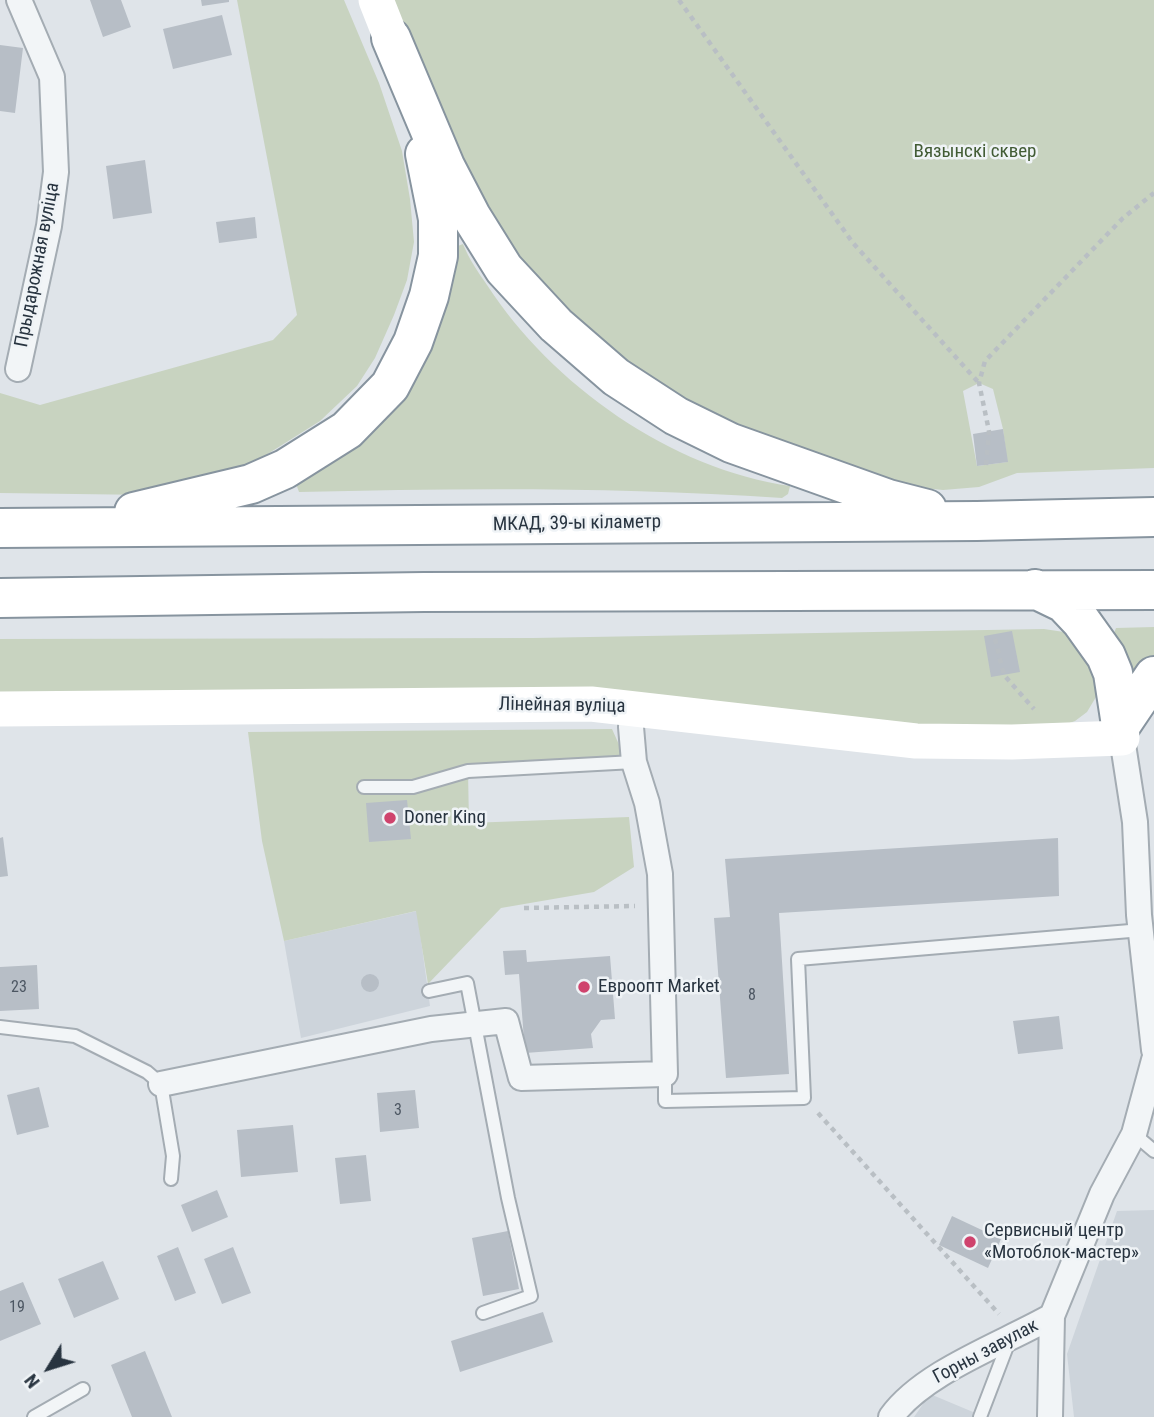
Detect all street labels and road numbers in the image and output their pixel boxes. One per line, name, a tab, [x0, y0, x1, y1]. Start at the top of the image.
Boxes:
street label: Прыдарожная вуліца	[11, 181, 65, 349]
street label: МКАД, 39-ы кіламетр	[493, 511, 661, 537]
street label: Лінейная вуліца	[498, 693, 626, 719]
street label: Горны завулак	[929, 1315, 1043, 1389]

